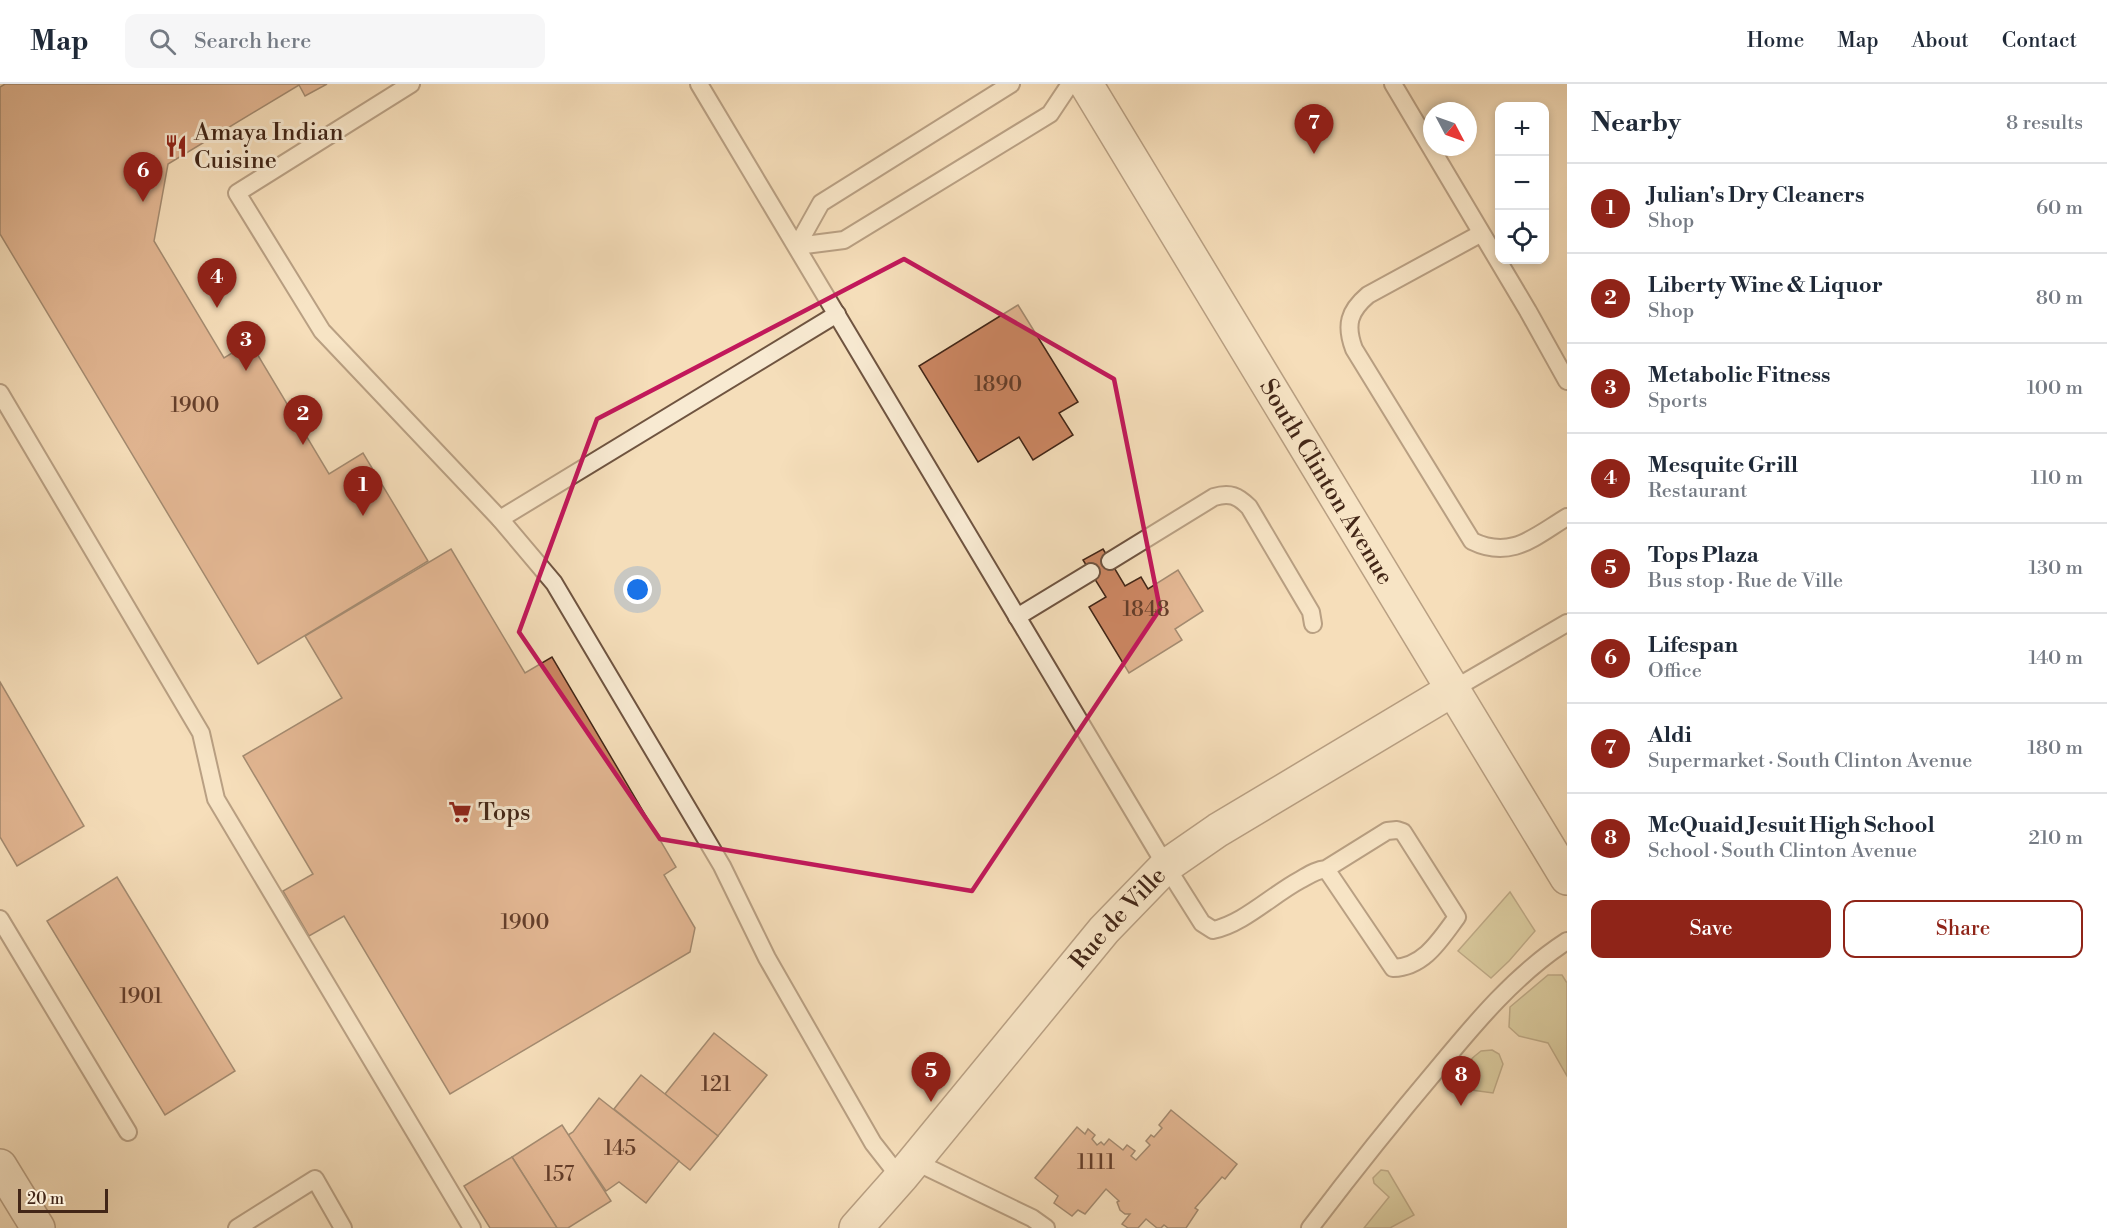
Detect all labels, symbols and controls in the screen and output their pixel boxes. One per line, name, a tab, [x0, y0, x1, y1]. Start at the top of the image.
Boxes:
search box	[125, 14, 545, 68]
text: Map	[30, 24, 89, 59]
icon: search	[146, 25, 179, 58]
text: Search here	[194, 28, 311, 55]
text: Home	[1747, 28, 1804, 54]
text: Map	[1837, 28, 1879, 54]
text: About	[1912, 28, 1969, 54]
text: Contact	[2002, 28, 2077, 54]
north arrow	[1423, 102, 1477, 156]
map controls	[1495, 102, 1549, 264]
button: +	[1495, 102, 1549, 156]
pin: 7	[1294, 104, 1334, 154]
text: Nearby	[1591, 107, 1681, 139]
text: 8 results	[2006, 111, 2083, 136]
place label: Amaya Indian Cuisine	[193, 118, 344, 176]
restaurant icon: Amaya Indian Cuisine	[163, 133, 189, 159]
pin: 6	[124, 152, 162, 202]
button: −	[1495, 156, 1549, 210]
text: Julian's Dry Cleaners	[1648, 182, 1864, 209]
text: 1	[1606, 196, 1615, 221]
text: 60 m	[2036, 196, 2083, 221]
text: Shop	[1648, 209, 1694, 234]
button: locate	[1495, 210, 1549, 264]
pin: 4	[198, 258, 236, 308]
text: Liberty Wine & Liquor	[1648, 272, 1883, 299]
text: 2	[1604, 286, 1617, 311]
text: 80 m	[2036, 286, 2083, 311]
text: Shop	[1648, 299, 1694, 324]
pin: 3	[226, 322, 266, 371]
text: Metabolic Fitness	[1648, 362, 1830, 389]
house number: 1890	[974, 372, 1022, 398]
street label: South Clinton Avenue	[1252, 374, 1400, 591]
text: 3	[1604, 376, 1617, 401]
text: 100 m	[2027, 376, 2083, 401]
text: Sports	[1648, 389, 1707, 414]
house number: 1900	[171, 393, 219, 419]
pin: 2	[284, 396, 322, 445]
text: Mesquite Grill	[1648, 452, 1798, 479]
pin: 1	[344, 466, 382, 516]
text: 4	[1604, 466, 1617, 491]
text: 110 m	[2031, 466, 2083, 491]
text: Restaurant	[1648, 479, 1747, 504]
text: Tops Plaza	[1648, 542, 1759, 569]
text: 5	[1604, 556, 1617, 581]
text: 130 m	[2028, 556, 2083, 581]
text: Bus stop · Rue de Ville	[1648, 569, 1843, 594]
your location	[623, 575, 652, 604]
house number: 1848	[1122, 597, 1170, 623]
text: Lifespan	[1648, 632, 1738, 659]
text: 6	[1604, 646, 1617, 671]
text: 140 m	[2028, 646, 2083, 671]
text: Office	[1648, 659, 1702, 684]
text: Aldi	[1648, 722, 1692, 749]
text: 7	[1605, 736, 1616, 761]
text: 180 m	[2028, 736, 2083, 761]
text: Supermarket · South Clinton Avenue	[1648, 749, 1972, 774]
place label: Tops	[478, 798, 531, 828]
supermarket icon: Tops	[447, 799, 473, 825]
text: McQuaid Jesuit High School	[1648, 812, 1935, 839]
text: 8	[1604, 826, 1617, 851]
text: 210 m	[2028, 826, 2083, 851]
text: School · South Clinton Avenue	[1648, 839, 1917, 864]
street label: Rue de Ville	[1064, 861, 1173, 976]
button: Save	[1591, 900, 1831, 958]
button: Share	[1843, 900, 2083, 958]
house number: 1900	[501, 910, 549, 936]
house number: 1901	[119, 984, 163, 1010]
pin: 5	[912, 1052, 950, 1102]
pin: 8	[1442, 1056, 1480, 1106]
house number: 121	[701, 1072, 731, 1098]
house number: 145	[604, 1136, 636, 1162]
house number: 1111	[1077, 1150, 1115, 1176]
house number: 157	[544, 1162, 575, 1188]
scale bar	[18, 1186, 108, 1214]
text: 20 m	[27, 1189, 64, 1209]

